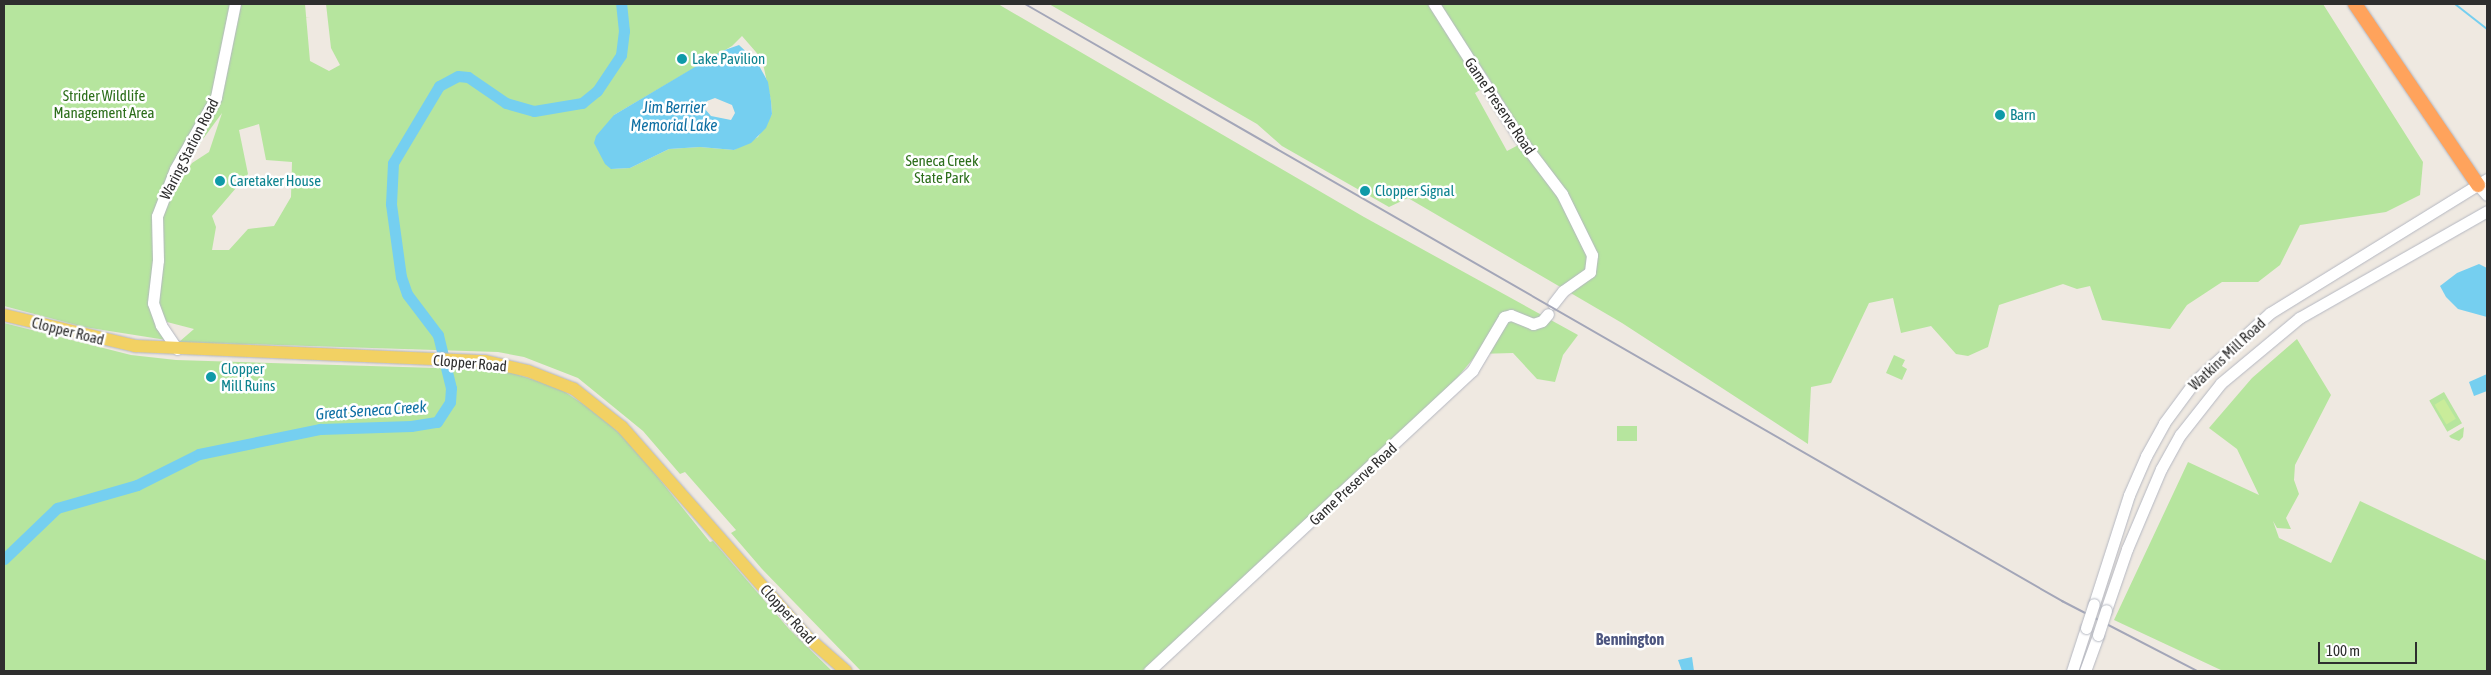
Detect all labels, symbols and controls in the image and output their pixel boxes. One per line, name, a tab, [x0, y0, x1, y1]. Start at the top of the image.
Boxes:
place label: Lake Pavilion	[692, 50, 765, 68]
marker: Lake Pavilion	[676, 53, 688, 65]
street label: Game Preserve Road	[1461, 54, 1539, 158]
park label: Strider Wildlife Management Area	[53, 86, 155, 121]
street label: Waring Station Road	[156, 95, 222, 203]
water label: Jim Berrier Memorial Lake	[631, 97, 717, 135]
place label: Barn	[2010, 106, 2036, 124]
marker: Barn	[1994, 109, 2006, 121]
park label: Seneca Creek State Park	[905, 151, 979, 186]
place label: Caretaker House	[230, 172, 321, 190]
marker: Caretaker House	[214, 175, 226, 187]
place label: Clopper Signal	[1375, 182, 1455, 200]
marker: Clopper Signal	[1359, 185, 1371, 197]
street label: Clopper Road	[30, 313, 106, 349]
street label: Watkins Mill Road	[2185, 314, 2269, 394]
street label: Clopper Road	[432, 351, 508, 375]
place label: Clopper Mill Ruins	[221, 359, 275, 394]
marker: Clopper Mill Ruins	[205, 371, 217, 383]
water label: Great Seneca Creek	[315, 397, 427, 423]
street label: Game Preserve Road	[1305, 439, 1401, 529]
street label: Clopper Road	[757, 581, 819, 647]
district label: Bennington	[1596, 629, 1664, 649]
scale bar	[2321, 632, 2420, 664]
text: 100 m	[2326, 642, 2360, 659]

